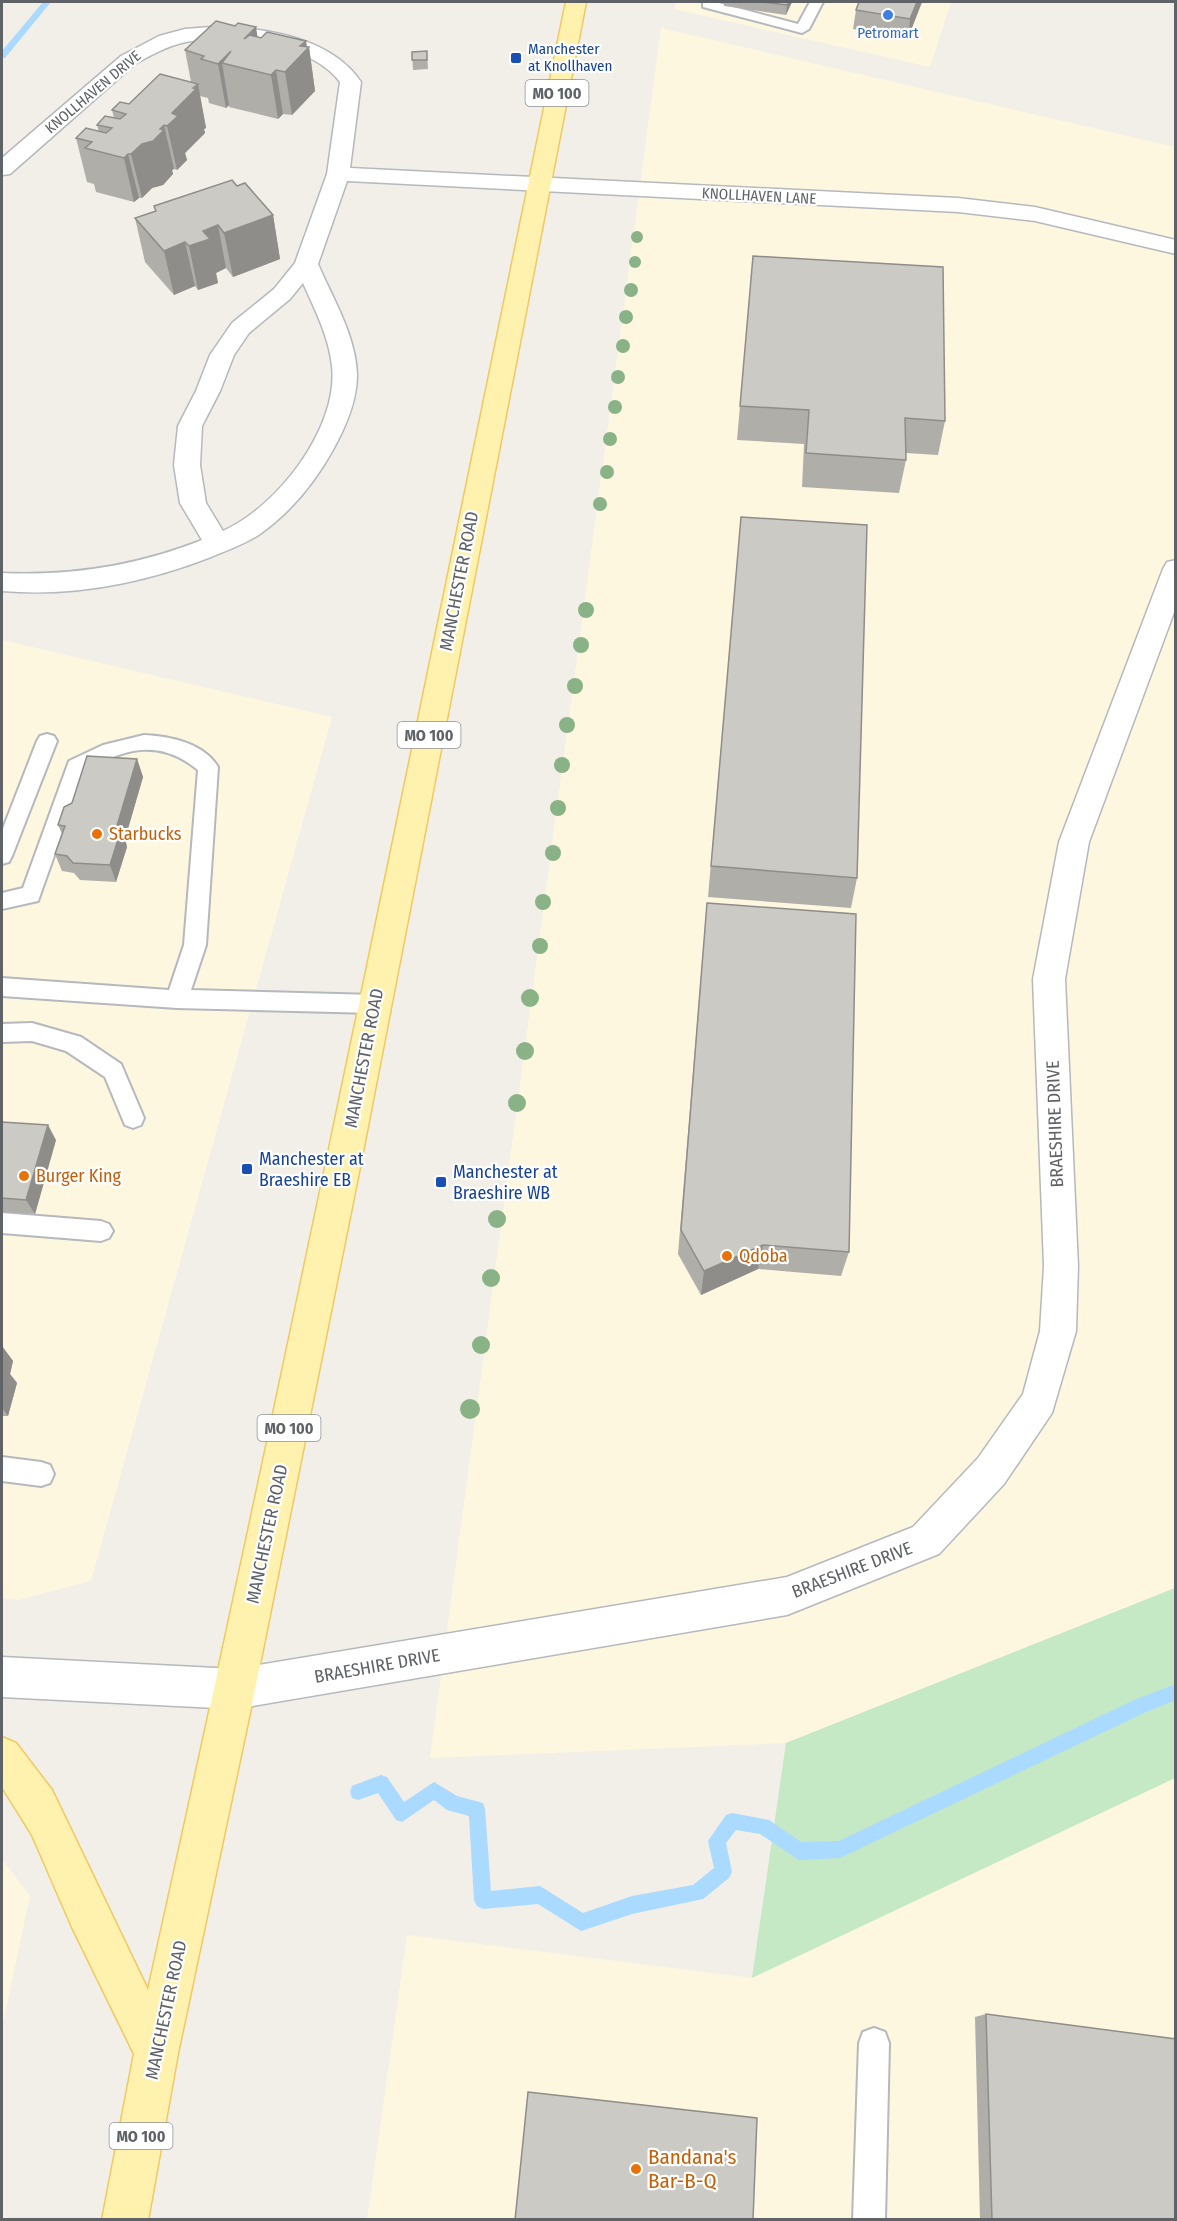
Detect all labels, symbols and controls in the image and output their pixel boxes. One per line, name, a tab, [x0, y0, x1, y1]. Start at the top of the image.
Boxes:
marker: Petromart	[881, 8, 895, 22]
place label: Petromart	[857, 24, 919, 42]
place label: Manchester at Knollhaven	[528, 40, 612, 75]
street label: KNOLLHAVEN DRIVE	[42, 47, 144, 137]
marker: Manchester at Knollhaven	[509, 51, 523, 65]
road number: MO 100	[526, 80, 588, 106]
street label: KNOLLHAVEN LANE	[701, 184, 817, 208]
street label: MANCHESTER ROAD	[435, 509, 483, 653]
road number: MO 100	[398, 722, 460, 748]
place label: Starbucks	[109, 823, 182, 845]
marker: Starbucks	[90, 827, 104, 841]
street label: MANCHESTER ROAD	[340, 986, 388, 1130]
street label: BRAESHIRE DRIVE	[1042, 1060, 1068, 1188]
place label: Manchester at Braeshire EB	[259, 1148, 364, 1191]
place label: Manchester at Braeshire WB	[453, 1161, 558, 1204]
marker: Manchester at Braeshire EB	[240, 1162, 254, 1176]
place label: Burger King	[36, 1165, 121, 1187]
marker: Burger King	[17, 1169, 31, 1183]
marker: Manchester at Braeshire WB	[434, 1175, 448, 1189]
place label: Qdoba	[739, 1245, 788, 1267]
marker: Qdoba	[720, 1249, 734, 1263]
road number: MO 100	[258, 1415, 320, 1441]
street label: MANCHESTER ROAD	[242, 1462, 292, 1606]
street label: BRAESHIRE DRIVE	[789, 1537, 915, 1603]
street label: BRAESHIRE DRIVE	[313, 1644, 441, 1688]
street label: MANCHESTER ROAD	[141, 1938, 191, 2082]
road number: MO 100	[110, 2123, 172, 2149]
place label: Bandana's Bar-B-Q	[648, 2144, 737, 2194]
marker: Bandana's Bar-B-Q	[629, 2162, 643, 2176]

